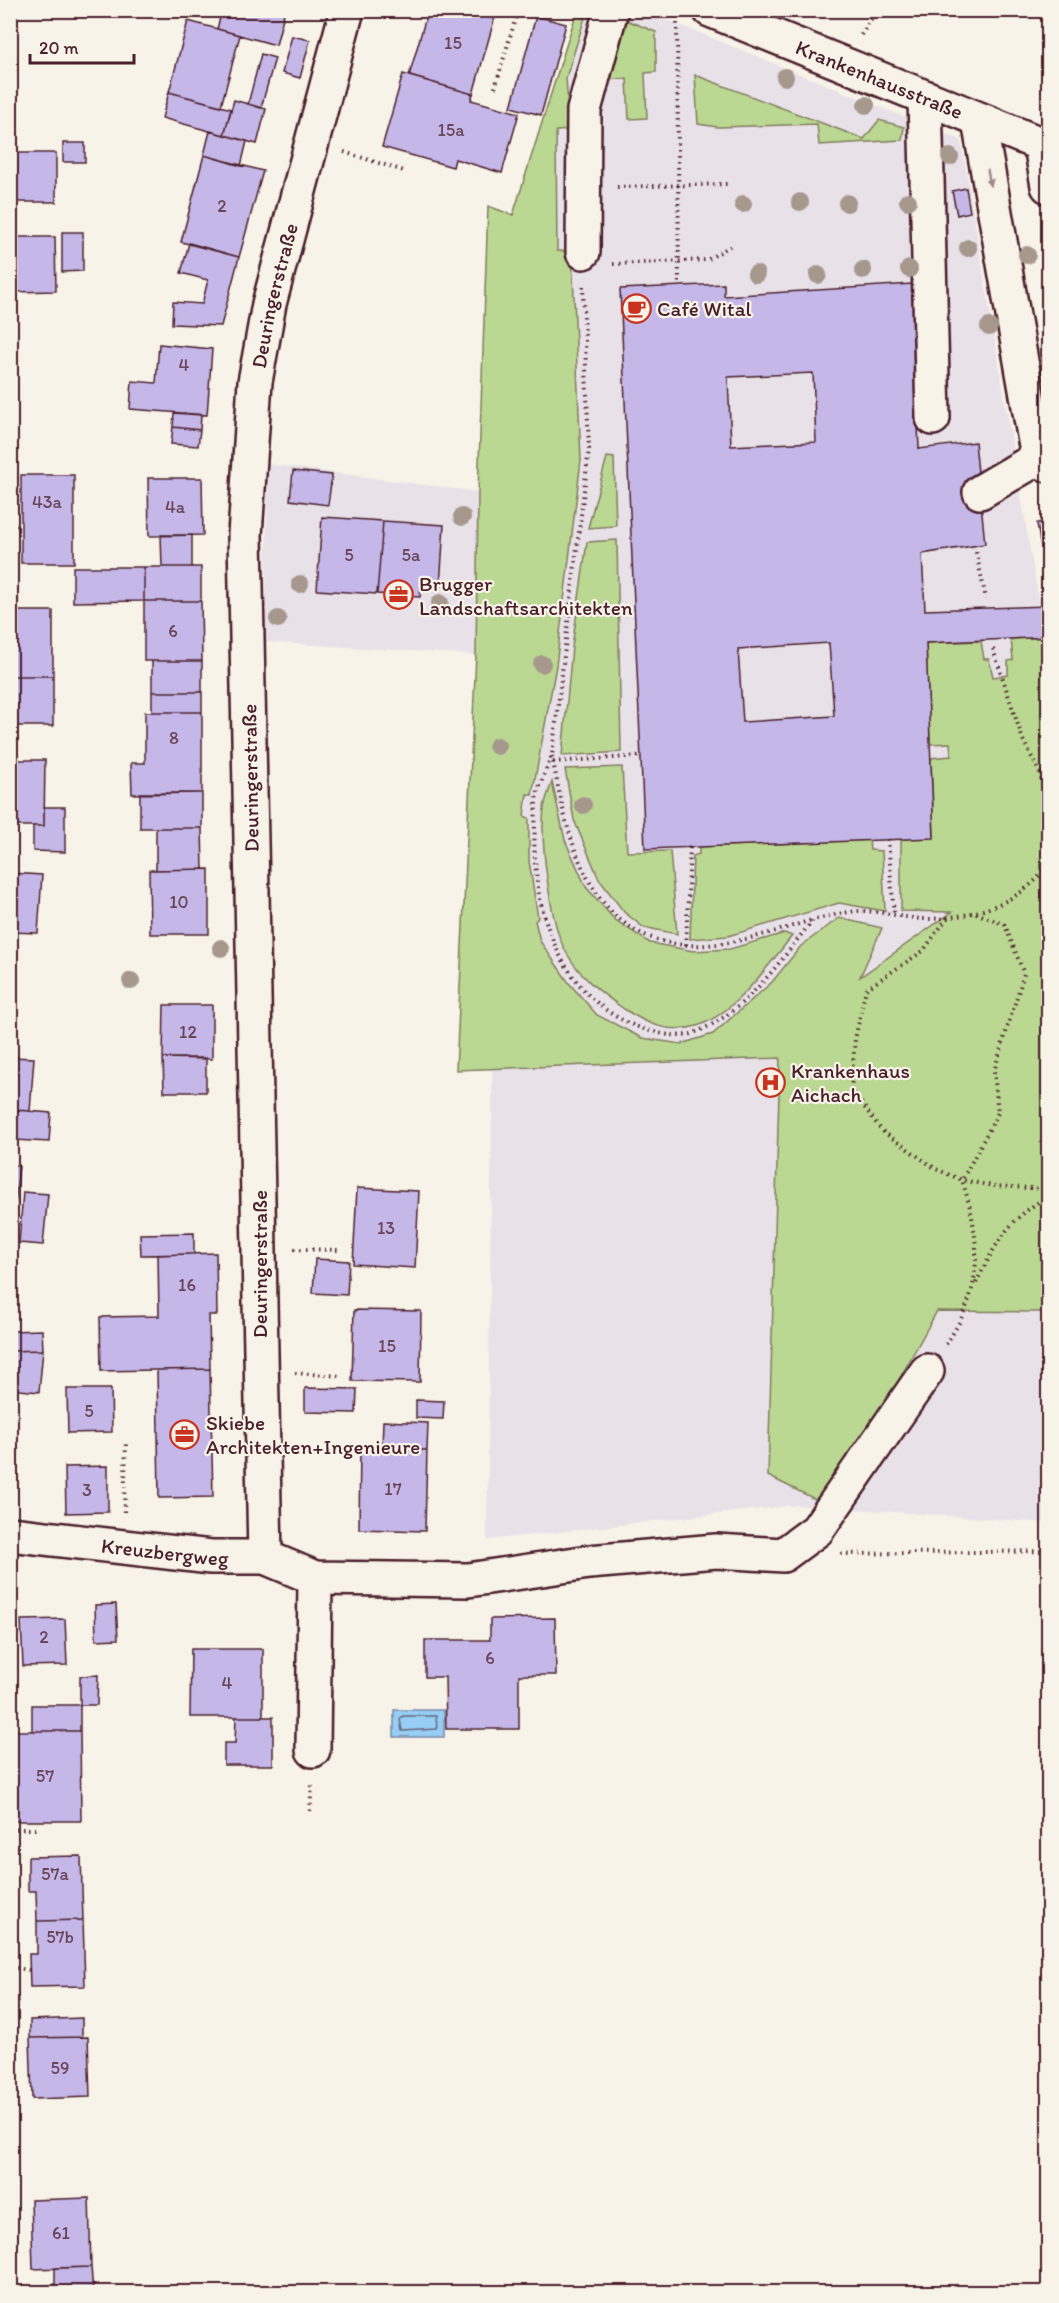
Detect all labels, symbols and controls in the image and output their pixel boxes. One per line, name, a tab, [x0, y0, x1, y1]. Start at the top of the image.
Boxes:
scale bar	[30, 27, 134, 65]
house number: 15	[444, 32, 462, 54]
street label: Krankenhausstraße	[792, 34, 967, 124]
text: 20 m	[39, 37, 79, 59]
house number: 15a	[437, 119, 465, 141]
one-way arrow	[985, 169, 994, 188]
house number: 2	[217, 195, 227, 217]
street label: Deuringerstraße	[245, 220, 302, 370]
cafe icon: Café Wital	[620, 292, 652, 324]
place label: Café Wital	[657, 296, 752, 321]
house number: 4	[179, 354, 190, 376]
house number: 43a	[32, 491, 63, 513]
house number: 4a	[165, 496, 186, 518]
house number: 5	[344, 544, 354, 566]
house number: 5a	[402, 544, 421, 566]
place label: Brugger Landschaftsarchitekten	[419, 571, 633, 620]
office icon: Brugger Landschaftsarchitekten	[382, 579, 414, 611]
house number: 6	[168, 620, 178, 642]
street label: Deuringerstraße	[236, 704, 264, 852]
house number: 8	[169, 727, 179, 749]
house number: 10	[169, 891, 189, 913]
house number: 12	[179, 1021, 197, 1043]
place label: Krankenhaus Aichach	[791, 1058, 910, 1107]
hospital icon: Krankenhaus Aichach	[754, 1066, 786, 1098]
street label: Deuringerstraße	[247, 1190, 272, 1338]
house number: 13	[377, 1217, 395, 1239]
house number: 16	[178, 1274, 196, 1296]
house number: 15	[378, 1335, 396, 1357]
house number: 5	[84, 1400, 94, 1422]
place label: Skiebe Architekten+Ingenieure	[206, 1410, 420, 1459]
office icon: Skiebe Architekten+Ingenieure	[169, 1418, 201, 1450]
house number: 17	[384, 1478, 402, 1500]
house number: 3	[82, 1479, 92, 1501]
street label: Kreuzbergweg	[100, 1532, 229, 1570]
house number: 2	[39, 1626, 49, 1648]
house number: 6	[485, 1647, 495, 1669]
house number: 4	[222, 1672, 233, 1694]
house number: 57	[36, 1765, 54, 1787]
house number: 57a	[41, 1863, 69, 1885]
house number: 57b	[46, 1926, 74, 1948]
house number: 59	[51, 2057, 69, 2079]
house number: 61	[52, 2222, 70, 2244]

